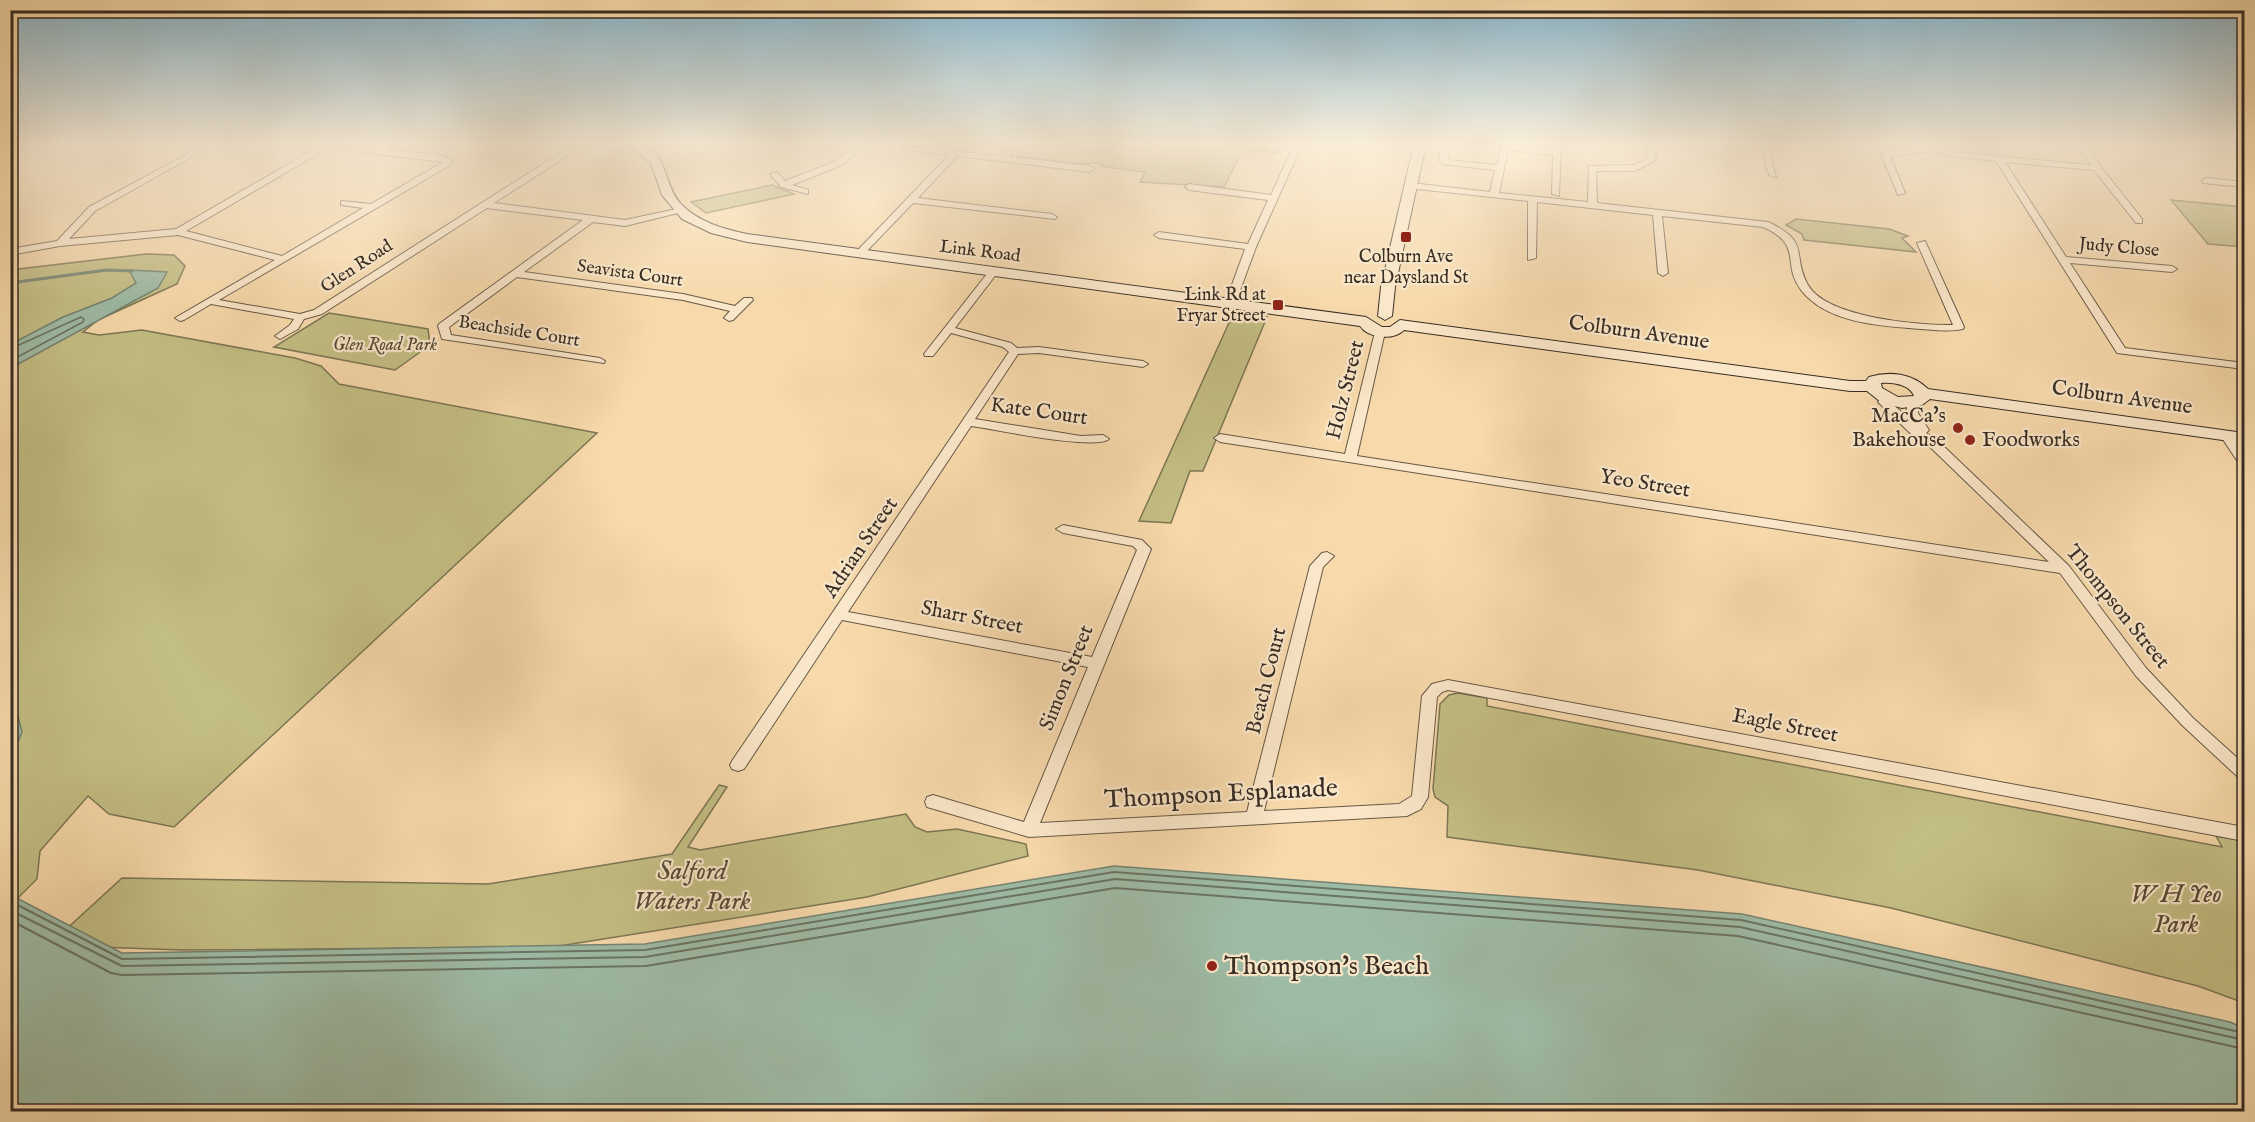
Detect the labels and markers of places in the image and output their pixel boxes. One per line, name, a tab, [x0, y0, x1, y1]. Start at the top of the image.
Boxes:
marker: Colburn Ave near Daysland St	[1399, 230, 1413, 244]
place label: Colburn Ave near Daysland St	[1344, 246, 1468, 290]
place label: Link Rd at Fryar Street	[1176, 284, 1266, 328]
marker: Link Rd at Fryar Street	[1271, 298, 1285, 312]
place label: MacCa's Bakehouse	[1852, 403, 1946, 454]
marker: MacCa's Bakehouse	[1951, 421, 1965, 435]
place label: Foodworks	[1982, 427, 2080, 454]
marker: Foodworks	[1963, 433, 1977, 447]
place label: Thompson's Beach	[1224, 950, 1429, 983]
marker: Thompson's Beach	[1205, 959, 1219, 973]

